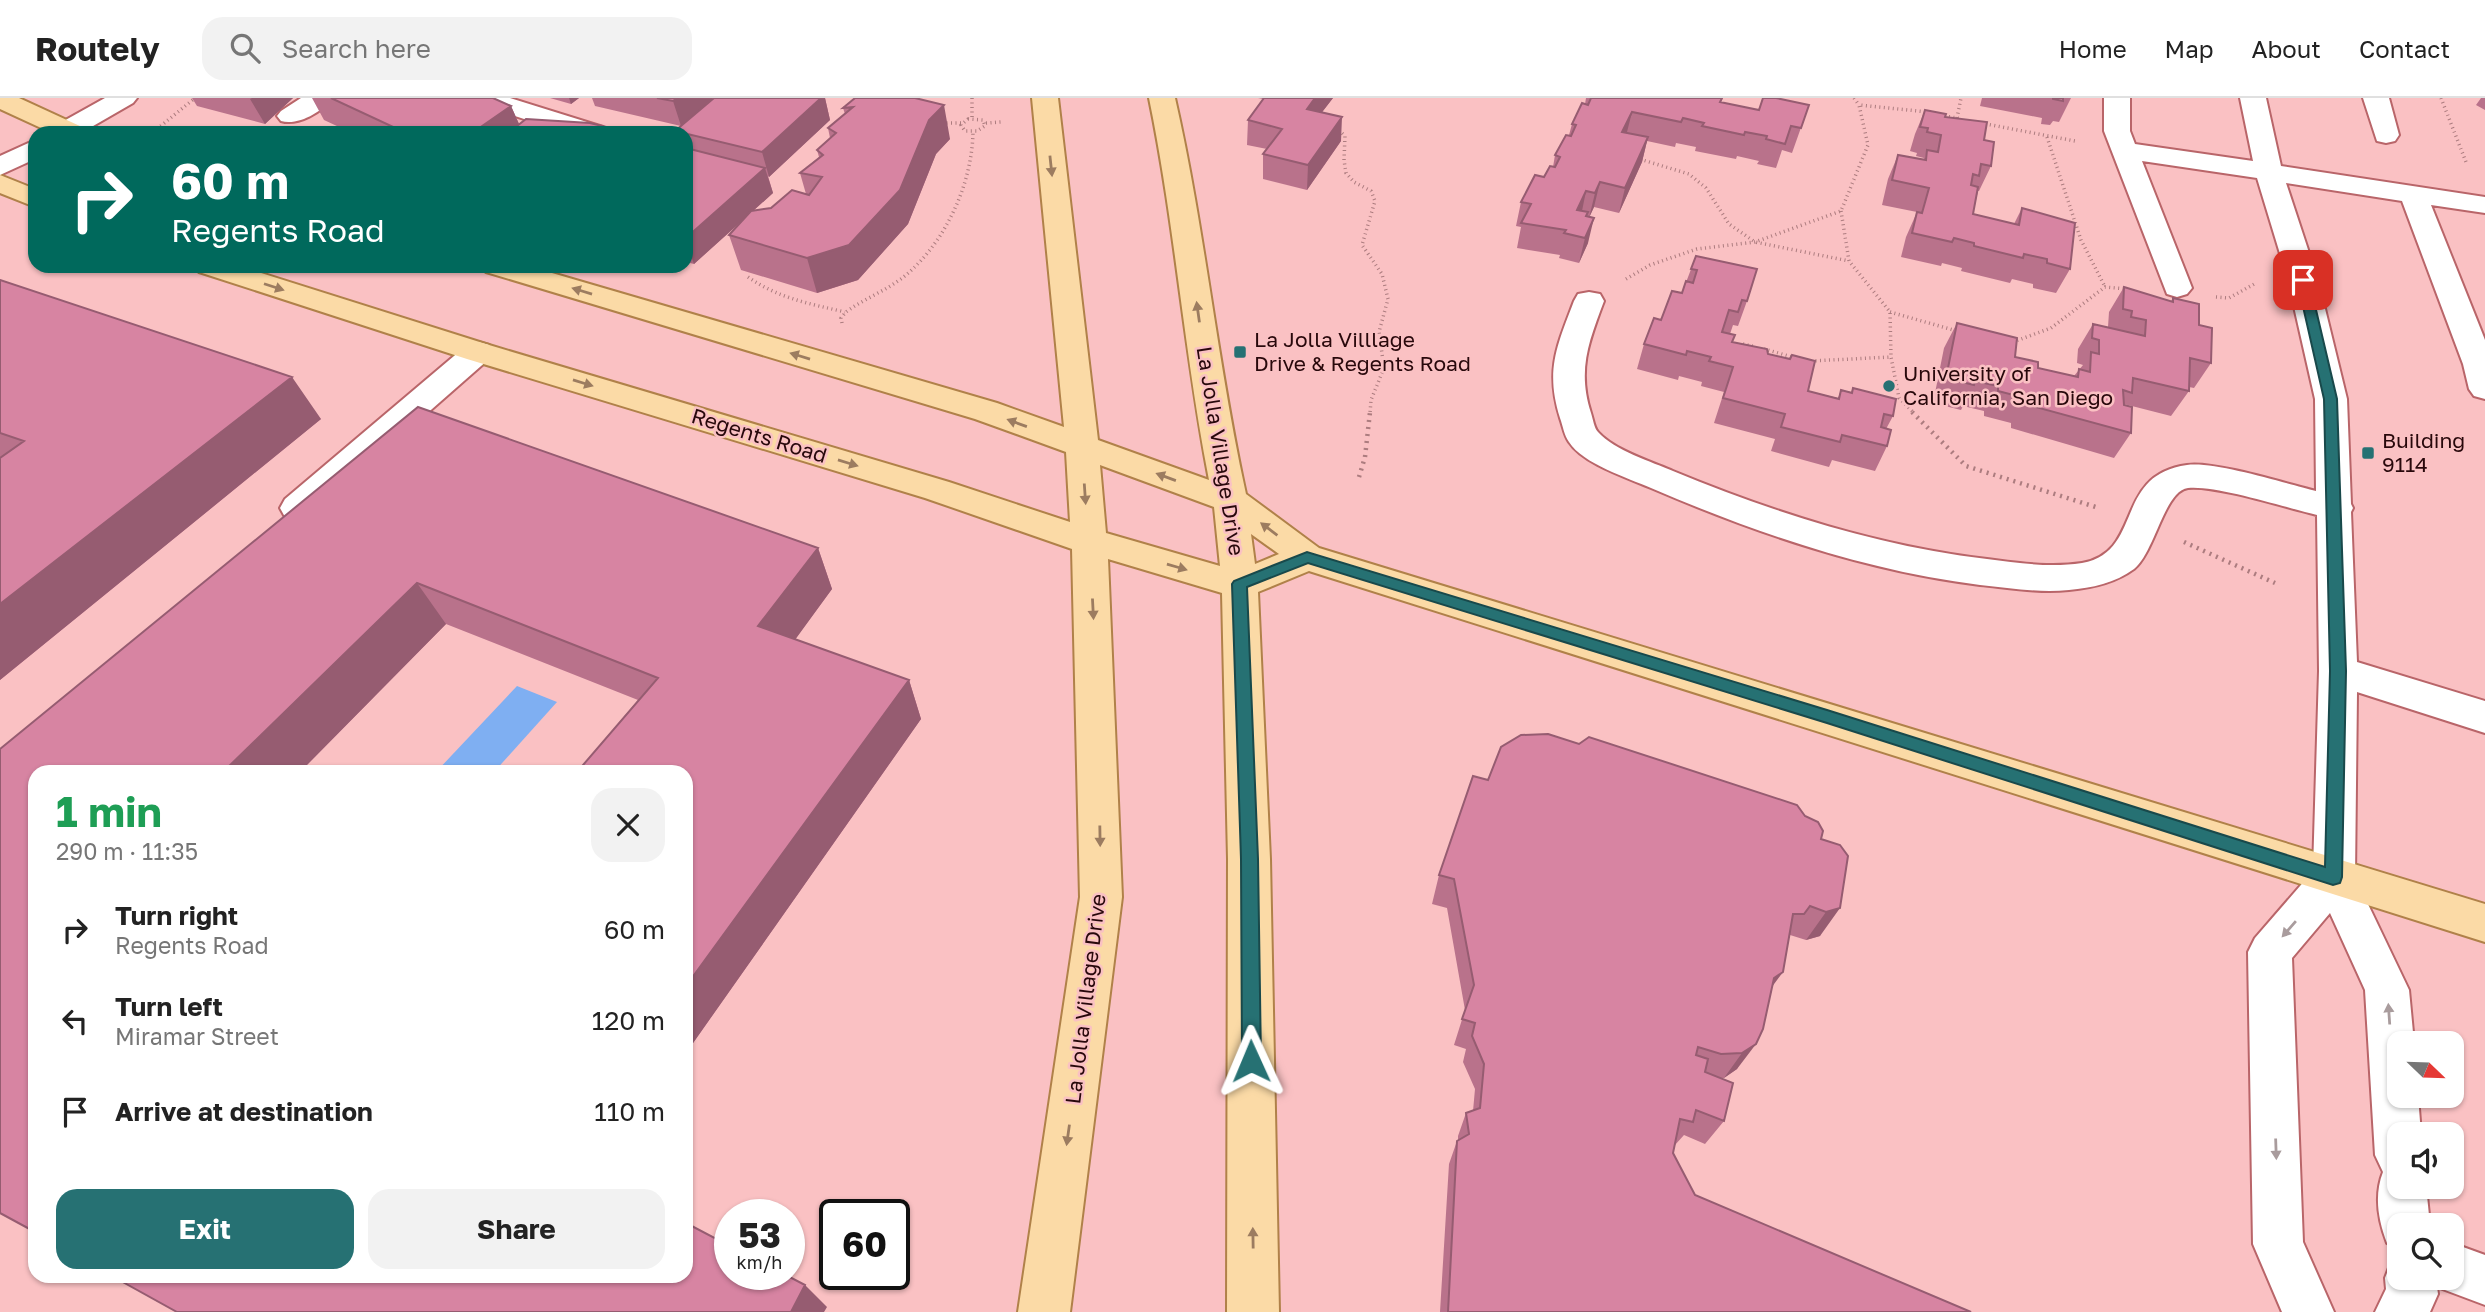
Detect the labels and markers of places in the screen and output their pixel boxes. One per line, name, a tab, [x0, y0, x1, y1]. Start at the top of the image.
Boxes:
pin	[2273, 250, 2333, 310]
place label: La Jolla Villlage Drive & Regents Road	[1254, 326, 1471, 376]
marker: La Jolla Villlage Drive & Regents Road	[1232, 344, 1248, 360]
place label: University of California, San Diego	[1903, 360, 2113, 410]
marker: University of California, San Diego	[1881, 378, 1897, 394]
place label: Building 9114	[2382, 427, 2465, 477]
marker: Building 9114	[2360, 445, 2376, 461]

